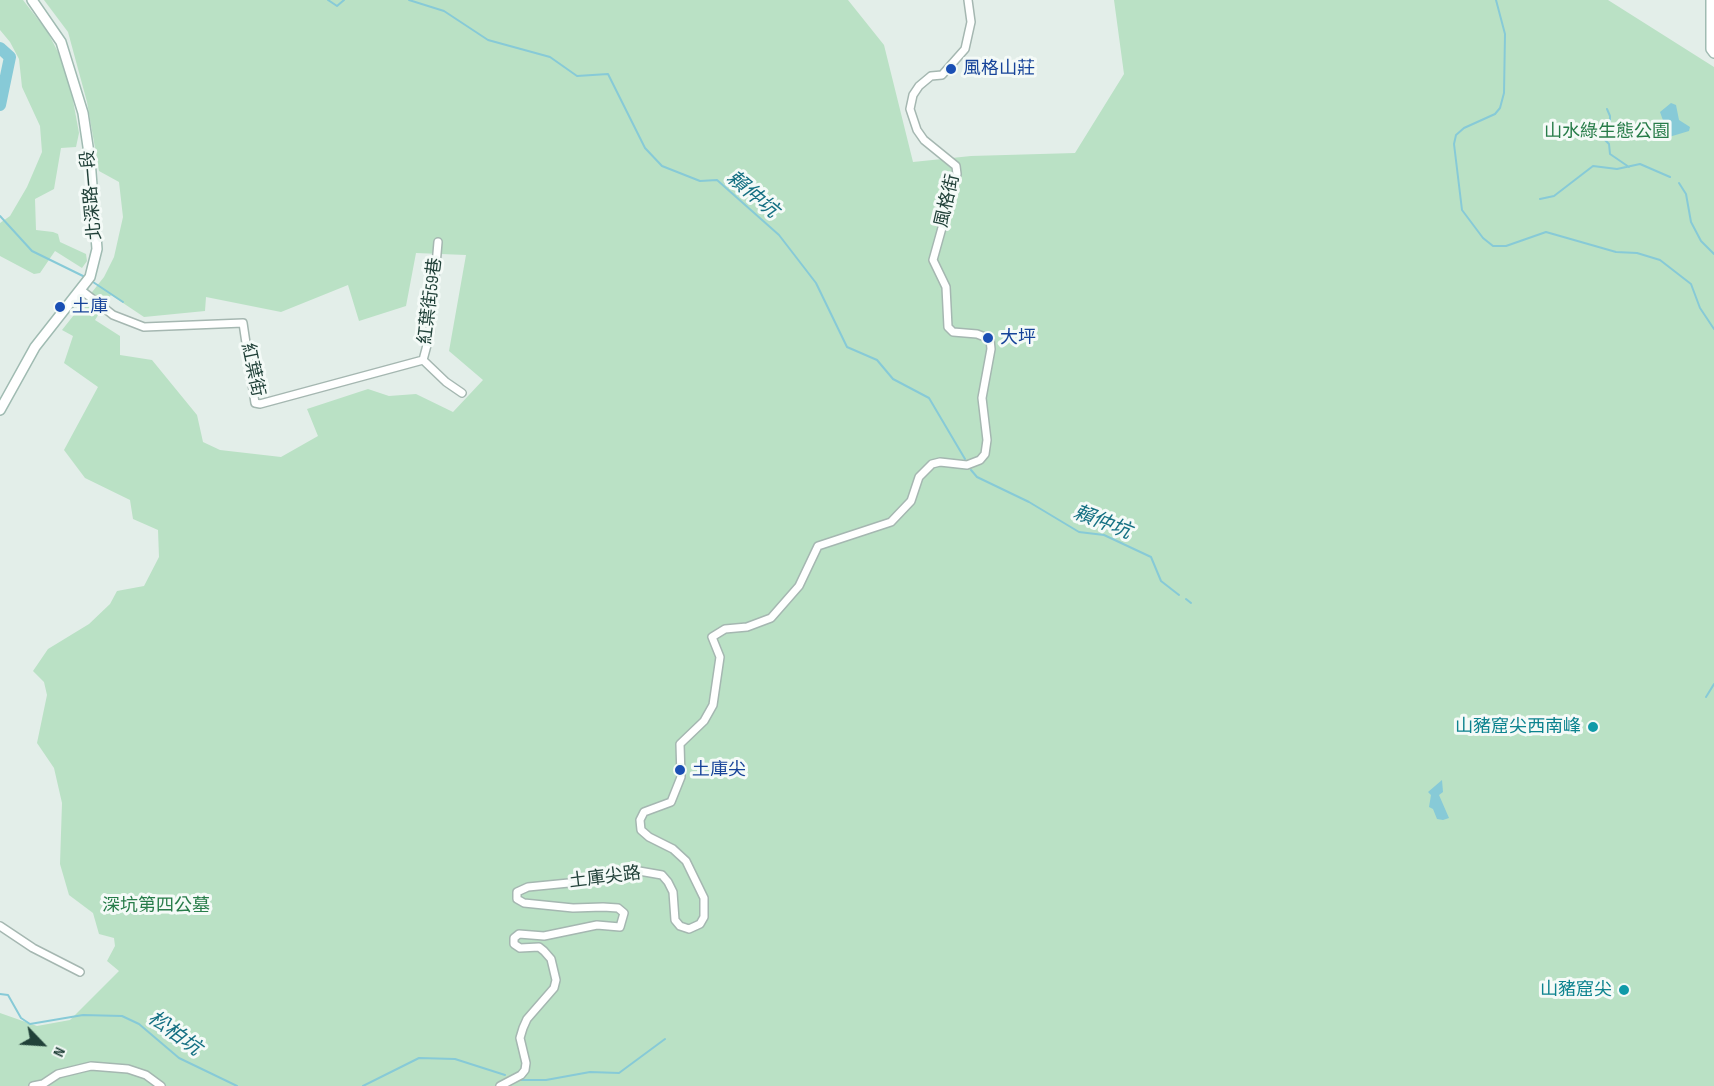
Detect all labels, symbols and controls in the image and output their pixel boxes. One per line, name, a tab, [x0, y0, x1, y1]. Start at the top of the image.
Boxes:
place label: 風格山莊	[963, 58, 1035, 80]
marker: 風格山莊	[944, 62, 958, 76]
park label: 山水綠生態公園	[1544, 121, 1670, 143]
street label: 北深路一段	[77, 149, 107, 241]
water label: 賴仲坑	[721, 167, 783, 223]
street label: 風格街	[931, 172, 965, 230]
street label: 紅葉街59巷	[415, 256, 447, 346]
place label: 土庫	[72, 296, 108, 318]
marker: 土庫	[53, 300, 67, 314]
place label: 大坪	[1000, 327, 1036, 349]
marker: 大坪	[981, 331, 995, 345]
street label: 紅葉街	[236, 341, 268, 399]
water label: 賴仲坑	[1070, 501, 1134, 545]
place label: 山豬窟尖西南峰	[1455, 716, 1581, 738]
marker: 山豬窟尖西南峰	[1586, 720, 1600, 734]
place label: 土庫尖	[692, 759, 746, 781]
marker: 土庫尖	[673, 763, 687, 777]
street label: 土庫尖路	[568, 863, 642, 893]
park label: 深坑第四公墓	[102, 895, 210, 917]
place label: 山豬窟尖	[1540, 979, 1612, 1001]
marker: 山豬窟尖	[1617, 983, 1631, 997]
water label: 松柏坑	[143, 1007, 205, 1061]
north arrow	[12, 1014, 72, 1074]
text: N	[48, 1044, 69, 1060]

